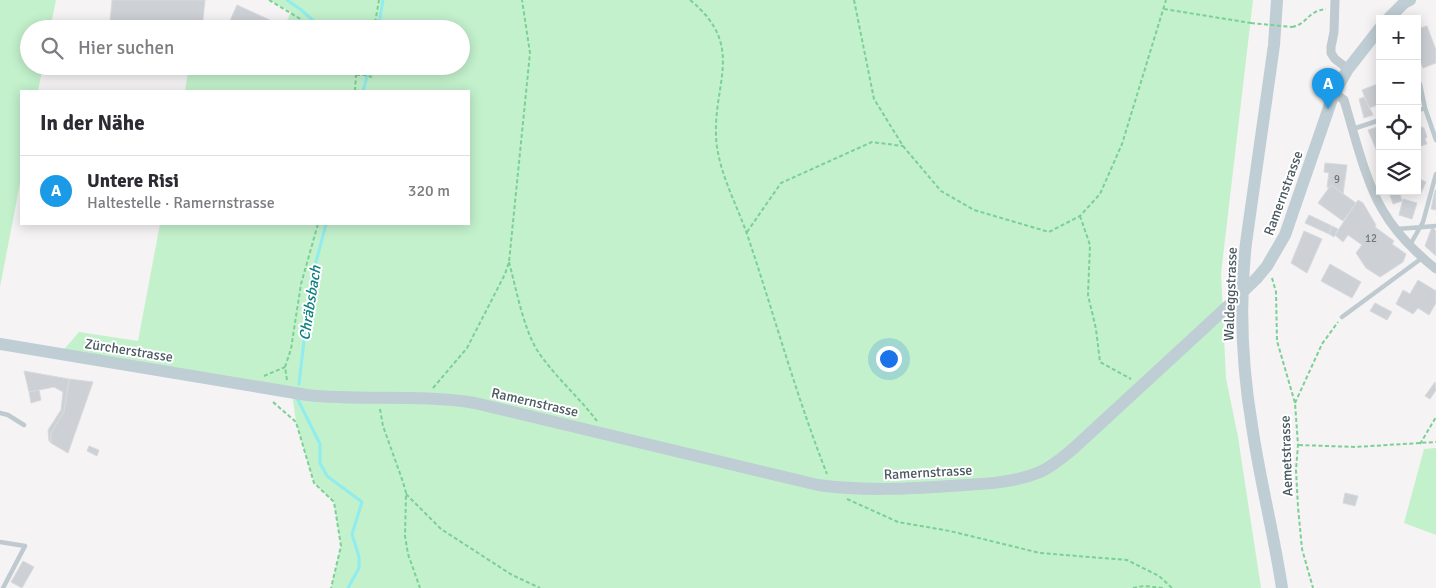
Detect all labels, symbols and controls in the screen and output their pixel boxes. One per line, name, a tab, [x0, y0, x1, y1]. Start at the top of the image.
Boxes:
map controls	[1376, 15, 1421, 195]
button: +	[1376, 15, 1421, 60]
search box	[20, 20, 470, 75]
icon: search	[38, 34, 66, 62]
text: Hier suchen	[78, 36, 174, 60]
button: −	[1376, 60, 1421, 105]
pin: A	[1312, 68, 1344, 109]
button: locate	[1376, 105, 1421, 150]
text: In der Nähe	[40, 110, 145, 136]
street label: Ramernstrasse	[1260, 149, 1307, 238]
button: layers	[1376, 150, 1421, 195]
text: Untere Risi	[87, 169, 179, 193]
house number: 9	[1334, 173, 1340, 186]
text: A	[51, 181, 61, 201]
text: 320 m	[408, 181, 450, 201]
text: Haltestelle · Ramernstrasse	[87, 193, 275, 213]
house number: 12	[1365, 232, 1377, 245]
street label: Waldeggstrasse	[1220, 247, 1241, 341]
water label: Chräbsbach	[295, 264, 325, 342]
street label: Zürcherstrasse	[84, 335, 174, 366]
your location	[876, 346, 902, 372]
street label: Ramernstrasse	[490, 384, 580, 421]
street label: Aemetstrasse	[1277, 415, 1296, 497]
street label: Ramernstrasse	[883, 462, 973, 483]

